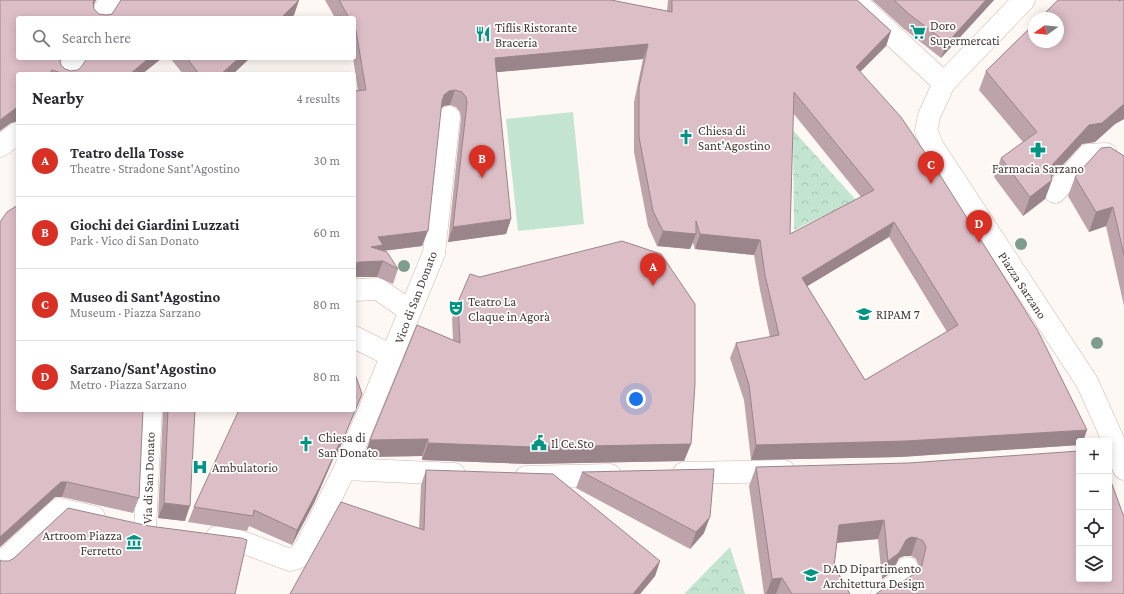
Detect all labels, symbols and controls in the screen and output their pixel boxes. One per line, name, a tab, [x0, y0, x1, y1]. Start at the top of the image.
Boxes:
north arrow	[1028, 12, 1064, 48]
search box	[16, 16, 356, 60]
place label: Doro Supermercati	[930, 18, 1000, 48]
place label: Tiflis Ristorante Braceria	[495, 20, 577, 50]
supermarket icon: Doro Supermercati	[909, 23, 927, 41]
restaurant icon: Tiflis Ristorante Braceria	[474, 25, 492, 43]
icon: search	[30, 27, 52, 49]
text: Search here	[62, 30, 131, 46]
text: Nearby	[32, 89, 84, 108]
text: 4 results	[296, 91, 340, 106]
place label: Chiesa di Sant'Agostino	[698, 123, 771, 153]
church icon: Chiesa di Sant'Agostino	[677, 128, 695, 146]
pharmacy icon: Farmacia Sarzano	[1029, 141, 1047, 159]
text: Teatro della Tosse	[70, 145, 184, 161]
pin: B	[469, 145, 495, 178]
pin: C	[918, 151, 944, 184]
text: A	[41, 153, 49, 168]
text: 30 m	[314, 153, 340, 168]
text: Theatre · Stradone Sant'Agostino	[70, 161, 240, 176]
place label: Farmacia Sarzano	[992, 161, 1084, 176]
pin: D	[966, 210, 992, 243]
text: Giochi dei Giardini Luzzati	[70, 217, 239, 233]
text: B	[41, 225, 49, 240]
text: 60 m	[313, 225, 340, 240]
text: Park · Vico di San Donato	[70, 233, 199, 248]
street label: Vico di San Donato	[391, 249, 440, 346]
street label: Piazza Sarzano	[995, 249, 1050, 322]
pin: A	[640, 253, 666, 286]
text: Museo di Sant'Agostino	[70, 289, 220, 305]
place label: Teatro La Claque in Agorà	[468, 294, 550, 324]
text: C	[41, 297, 49, 312]
text: 80 m	[313, 297, 340, 312]
theatre icon: Teatro La Claque in Agorà	[447, 299, 465, 317]
text: Museum · Piazza Sarzano	[70, 305, 201, 320]
school or university icon: RIPAM 7	[855, 305, 873, 323]
place label: RIPAM 7	[876, 307, 920, 322]
text: Sarzano/Sant'Agostino	[70, 361, 216, 377]
text: D	[41, 369, 49, 384]
text: 80 m	[313, 369, 340, 384]
text: Metro · Piazza Sarzano	[70, 377, 187, 392]
your location	[626, 389, 646, 409]
place label: Chiesa di San Donato	[318, 430, 378, 460]
street label: Via di San Donato	[139, 432, 158, 524]
public building icon: Il Ce.Sto	[530, 434, 548, 452]
church icon: Chiesa di San Donato	[297, 435, 315, 453]
place label: Il Ce.Sto	[551, 436, 594, 451]
map controls	[1076, 438, 1112, 582]
button: +	[1076, 438, 1112, 474]
hospital icon: Ambulatorio	[191, 458, 209, 476]
place label: Ambulatorio	[212, 460, 278, 475]
button: −	[1076, 474, 1112, 510]
button: locate	[1076, 510, 1112, 546]
place label: Artroom Piazza Ferretto	[43, 528, 122, 558]
museum icon: Artroom Piazza Ferretto	[125, 533, 143, 551]
button: layers	[1076, 546, 1112, 582]
place label: DAD Dipartimento Architettura Design	[823, 561, 925, 591]
school or university icon: DAD Dipartimento Architettura Design	[802, 566, 820, 584]

